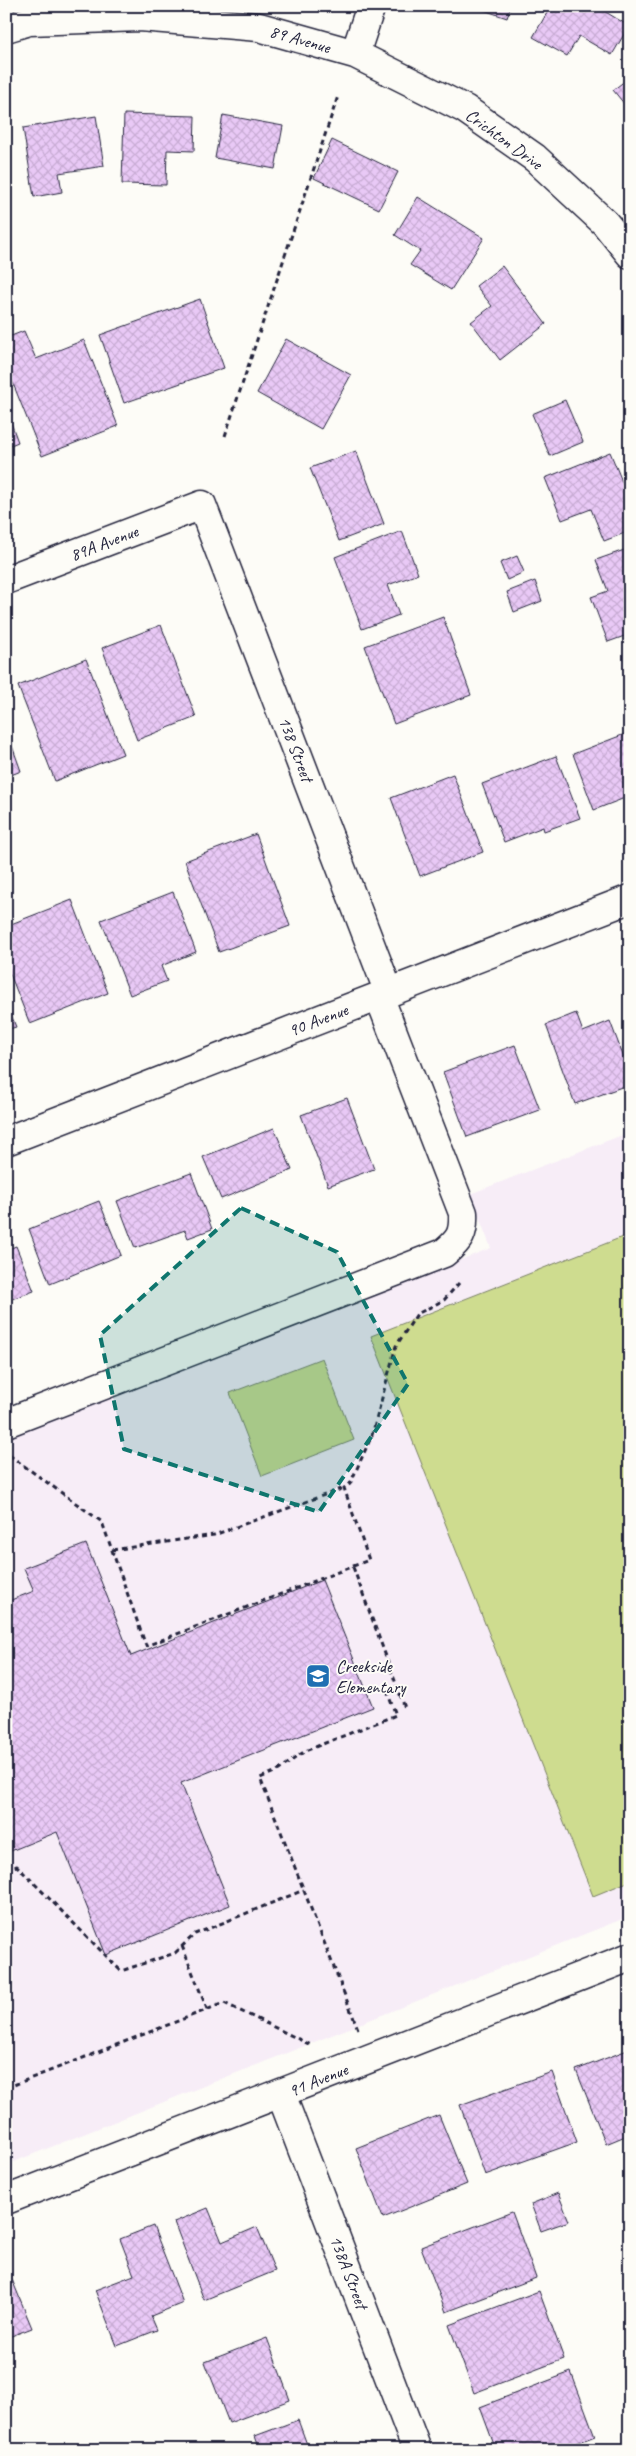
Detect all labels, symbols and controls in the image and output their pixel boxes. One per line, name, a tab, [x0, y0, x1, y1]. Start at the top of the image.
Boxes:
street label: 89 Avenue	[267, 20, 334, 58]
street label: Crichton Drive	[461, 104, 548, 175]
street label: 89A Avenue	[67, 520, 142, 566]
street label: 138 Street	[274, 713, 320, 787]
street label: 90 Avenue	[285, 998, 352, 1041]
place label: Creekside Elementary	[336, 1655, 407, 1698]
school or university icon: Creekside Elementary	[305, 1663, 331, 1689]
street label: 91 Avenue	[285, 2058, 352, 2102]
street label: 138A Street	[325, 2232, 374, 2315]

